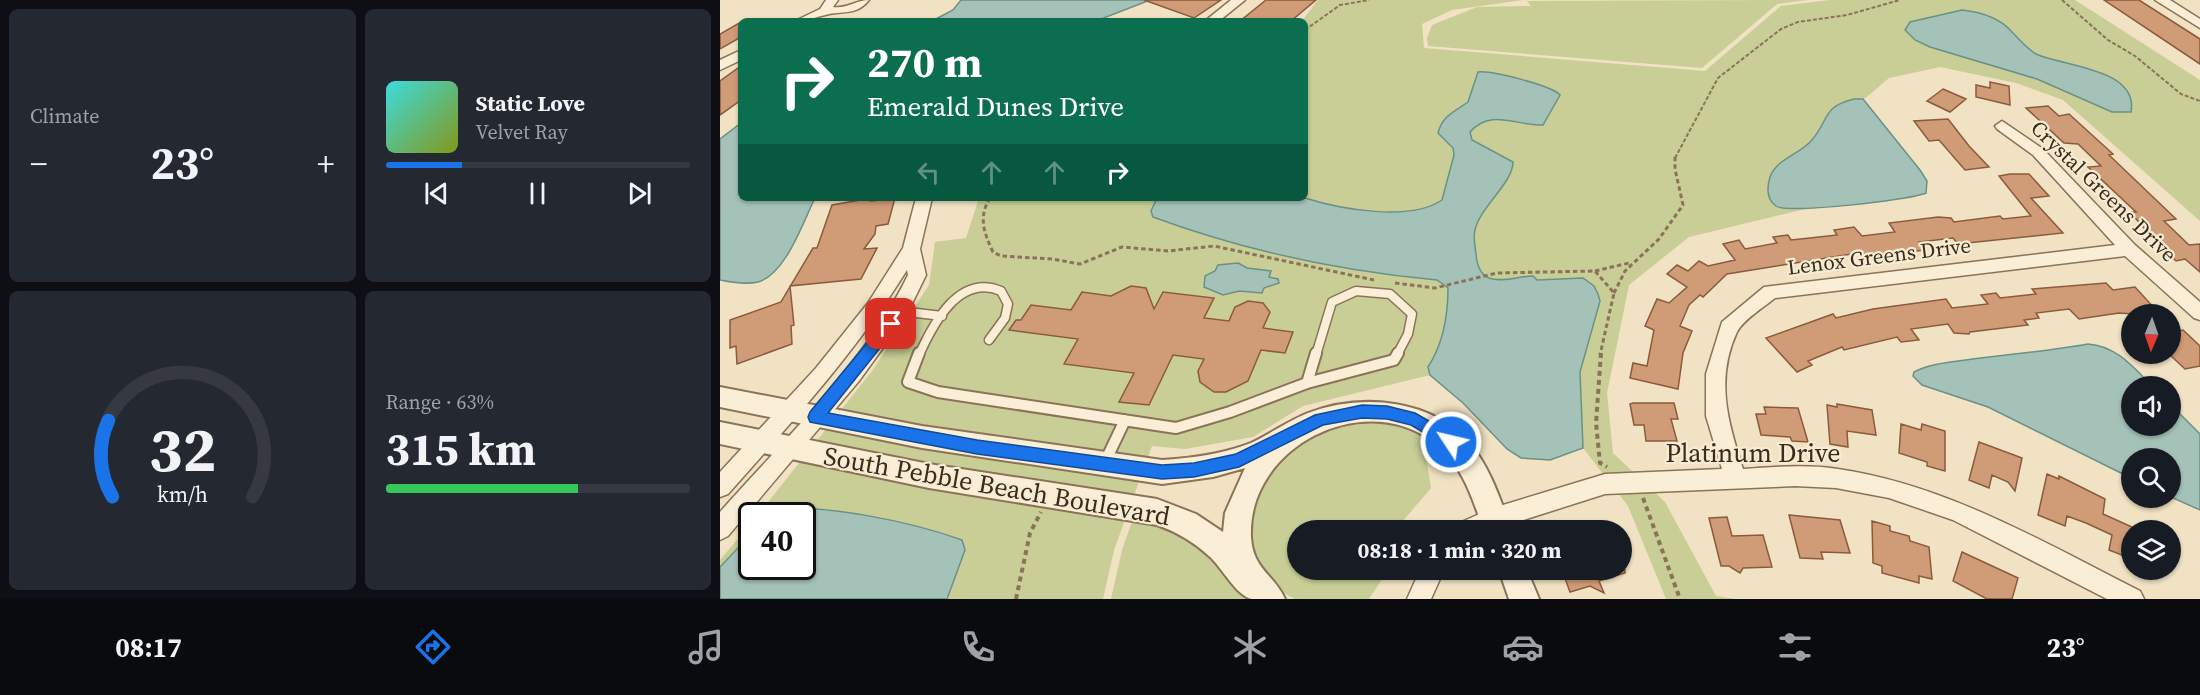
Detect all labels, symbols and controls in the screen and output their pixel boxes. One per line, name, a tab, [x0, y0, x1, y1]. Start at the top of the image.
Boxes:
text: 270 m	[867, 33, 982, 91]
icon: right	[768, 42, 846, 120]
text: Static Love	[476, 88, 585, 118]
text: Emerald Dunes Drive	[867, 88, 1124, 125]
text: Climate	[30, 102, 99, 130]
street label: Crystal Greens Drive	[2025, 114, 2183, 268]
text: Velvet Ray	[476, 118, 568, 146]
text: 23°	[150, 132, 214, 194]
text: −	[30, 141, 48, 186]
text: +	[317, 141, 334, 186]
icon: left	[912, 156, 945, 189]
icon: ahead	[975, 156, 1008, 189]
icon: ahead	[1038, 156, 1071, 189]
icon: right	[1101, 156, 1134, 189]
icon: previous	[420, 177, 453, 210]
icon: pause	[521, 177, 554, 210]
icon: next	[623, 177, 656, 210]
street label: Lenox Greens Drive	[1786, 230, 1972, 282]
pin	[865, 298, 916, 349]
north arrow	[2121, 304, 2181, 364]
map controls	[2121, 304, 2181, 580]
icon: arrive	[874, 307, 907, 340]
button: sound	[2121, 376, 2181, 436]
text: Range · 63%	[386, 388, 494, 416]
text: 32	[148, 406, 216, 492]
position arrow	[1419, 410, 1483, 474]
text: 315 km	[386, 418, 536, 480]
street label: Platinum Drive	[1665, 435, 1841, 471]
street label: South Pebble Beach Boulevard	[821, 438, 1173, 534]
button: search	[2121, 448, 2181, 508]
text: km/h	[157, 481, 208, 510]
speed limit sign: 40	[738, 502, 816, 580]
button: layers	[2121, 520, 2181, 580]
text: 08:18 · 1 min · 320 m	[1358, 535, 1561, 565]
icon: directions	[412, 626, 454, 668]
icon: music	[685, 626, 727, 668]
icon: phone	[957, 626, 999, 668]
icon: climate	[1229, 626, 1271, 668]
icon: car	[1502, 626, 1544, 668]
icon: filters	[1774, 626, 1816, 668]
text: 08:17	[115, 629, 182, 666]
text: 23°	[2047, 629, 2085, 666]

